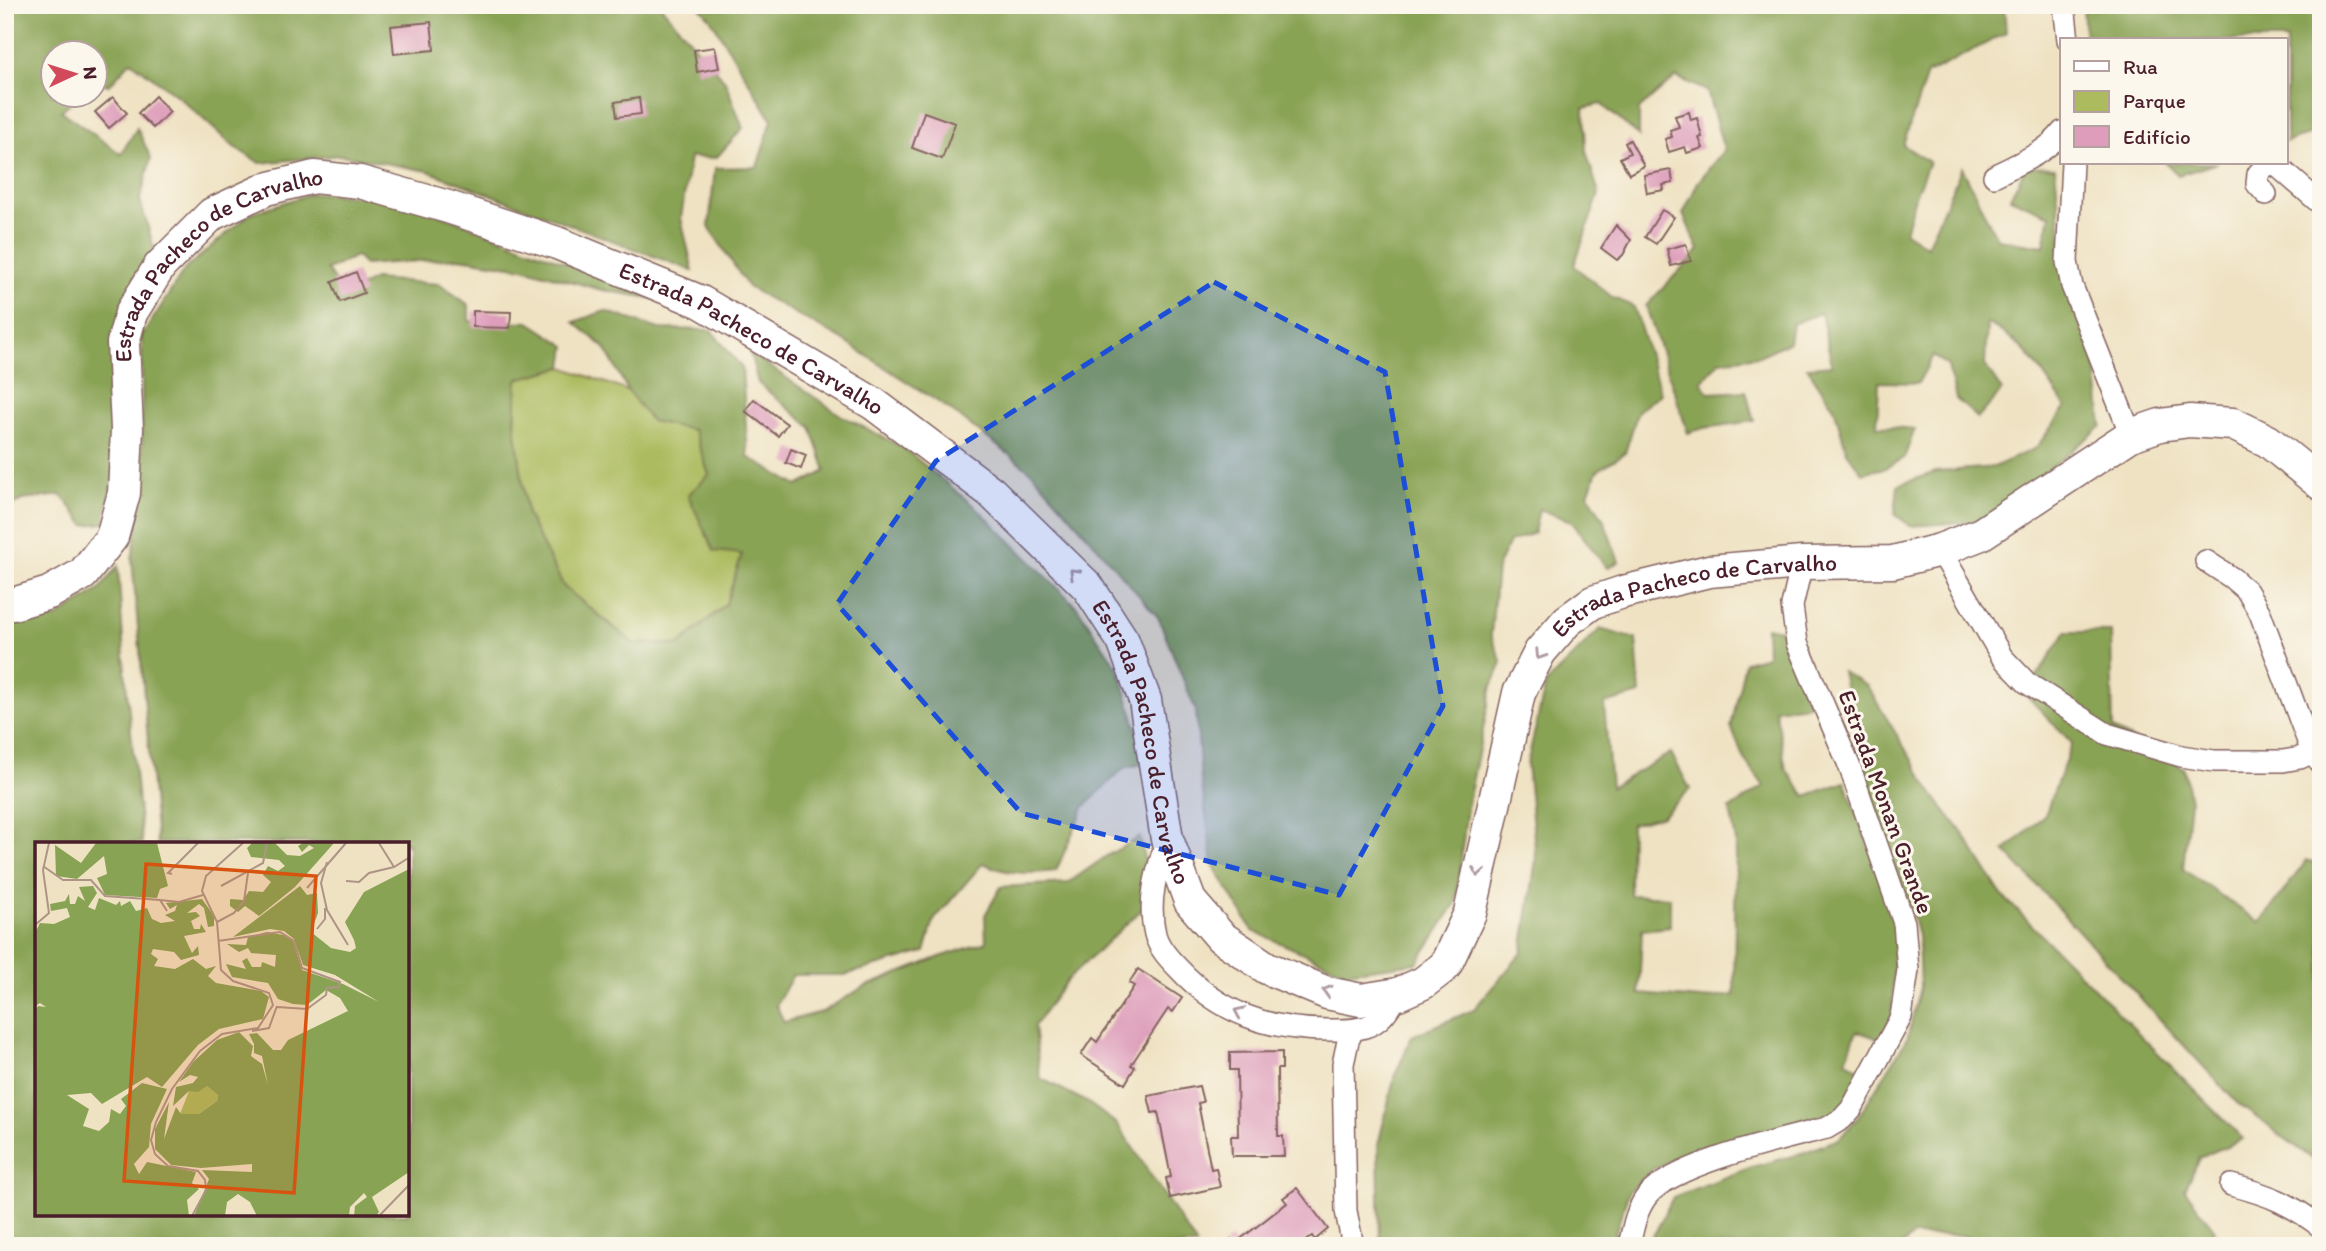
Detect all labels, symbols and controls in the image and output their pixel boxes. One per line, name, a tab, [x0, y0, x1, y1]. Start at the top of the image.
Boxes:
north arrow	[38, 38, 108, 108]
legend	[2060, 38, 2288, 164]
text: Rua	[2123, 54, 2158, 79]
text: N	[79, 66, 102, 80]
text: Parque	[2123, 88, 2186, 113]
text: Edifício	[2123, 124, 2191, 149]
street label: Estrada Pacheco de Carvalho	[108, 162, 325, 363]
street label: Estrada Pacheco de Carvalho	[615, 255, 891, 421]
street label: Estrada Pacheco de Carvalho	[1545, 548, 1837, 643]
one-way arrow	[1069, 568, 1082, 581]
street label: Estrada Pacheco de Carvalho	[1086, 594, 1198, 888]
one-way arrow	[1535, 647, 1548, 660]
street label: Estrada Monan Grande	[1832, 686, 1940, 918]
inset map	[35, 842, 410, 1216]
one-way arrow	[1471, 866, 1486, 878]
one-way arrow	[1321, 985, 1333, 1000]
one-way arrow	[1233, 1006, 1246, 1020]

